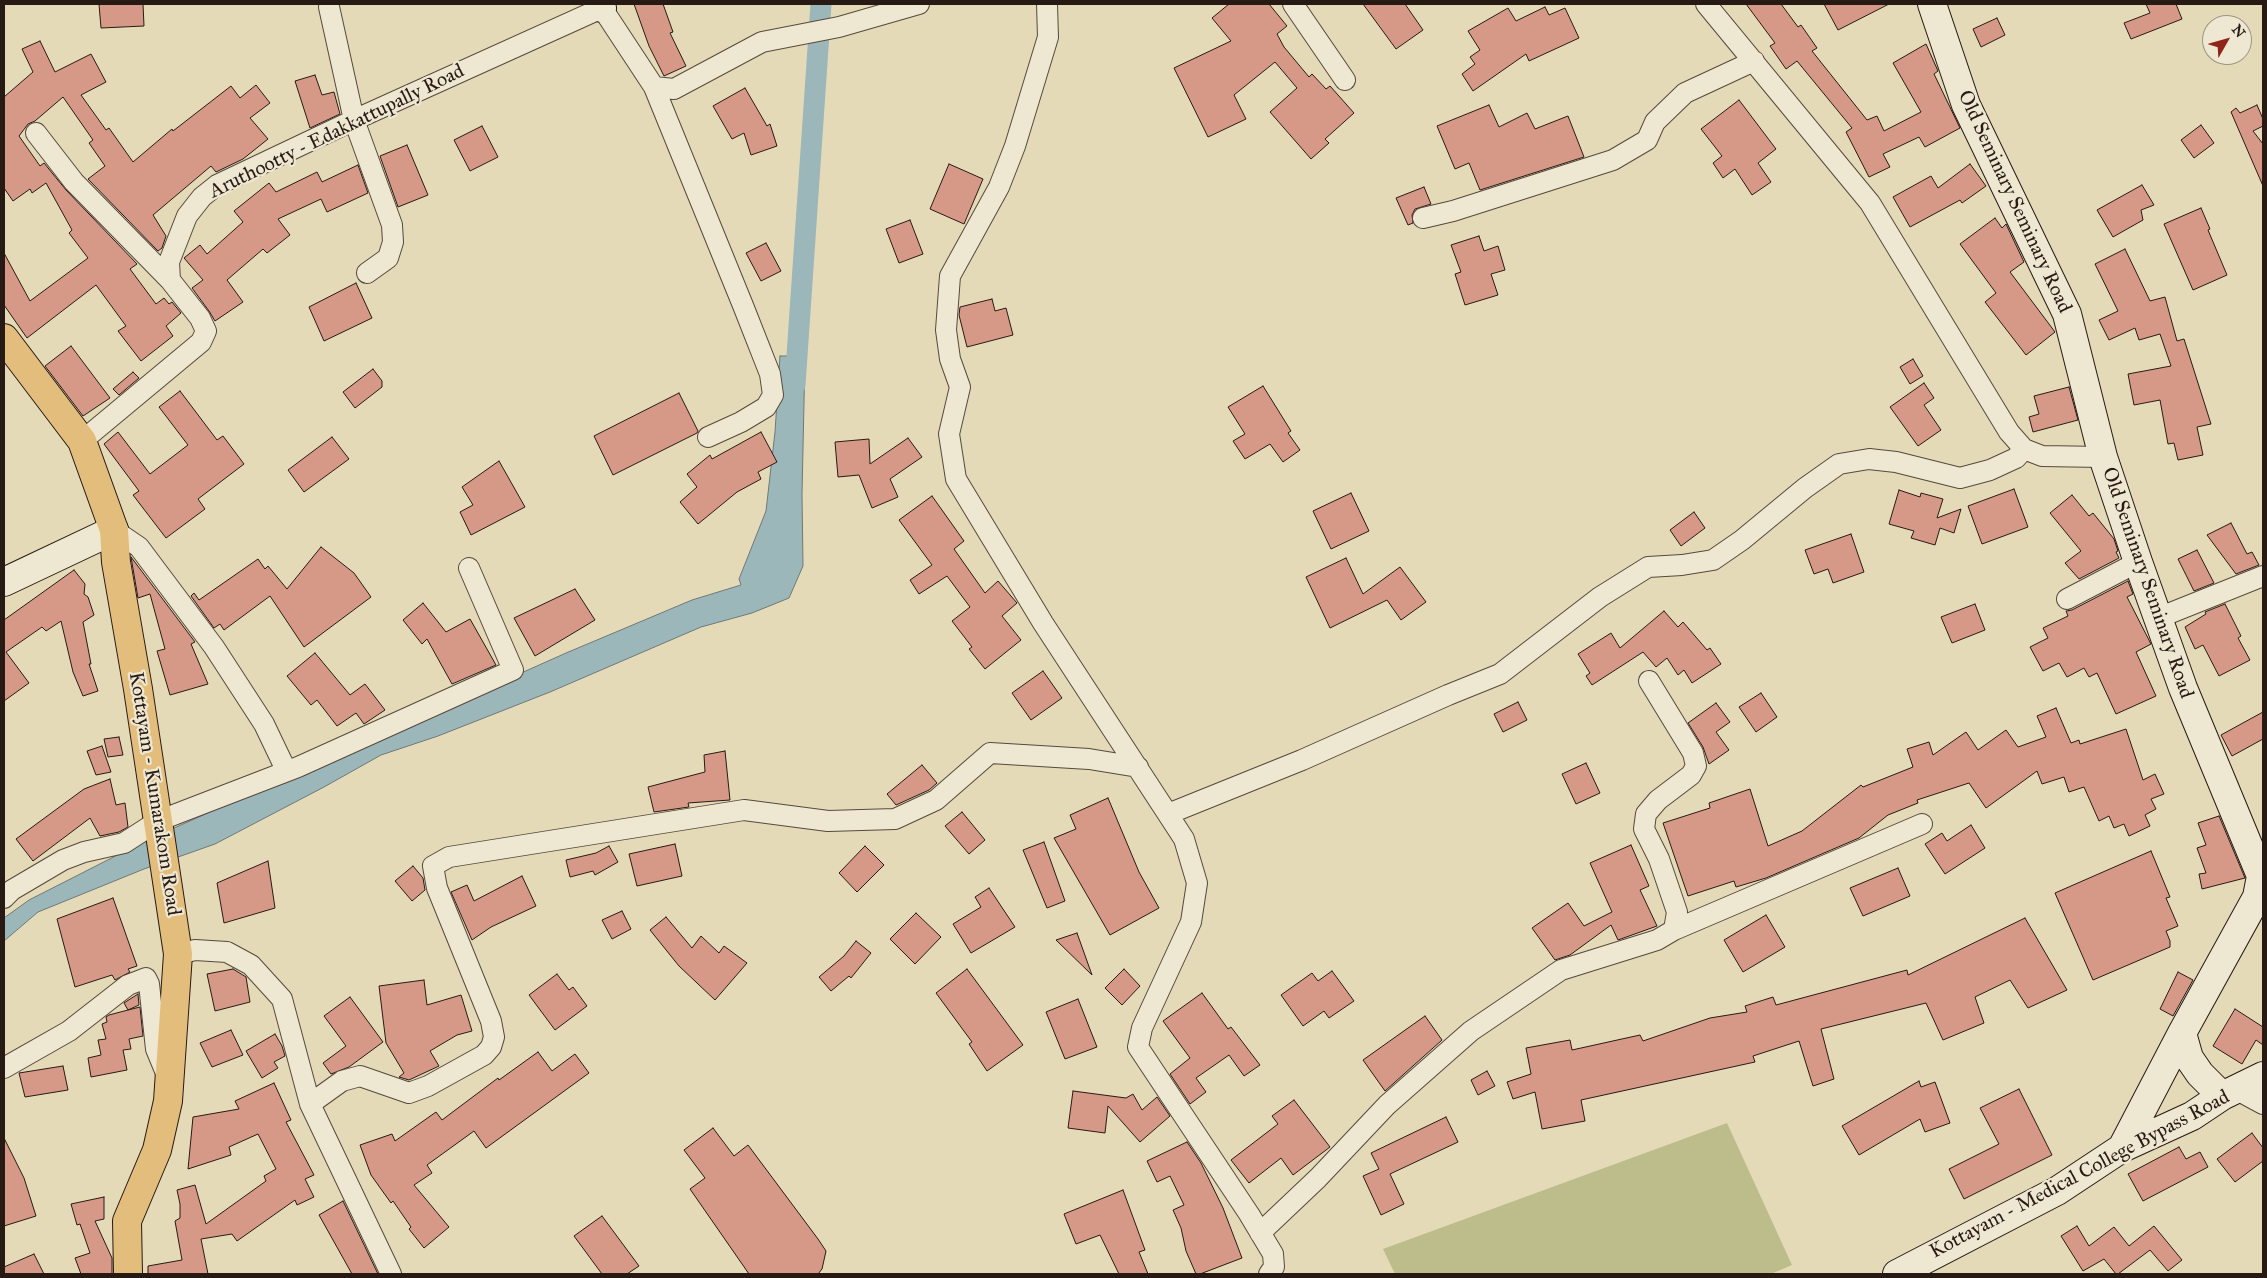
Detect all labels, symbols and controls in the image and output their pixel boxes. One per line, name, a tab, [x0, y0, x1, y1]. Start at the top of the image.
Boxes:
north arrow	[2202, 15, 2252, 65]
text: N	[2228, 21, 2249, 41]
street label: Aruthootty - Edakkattupally Road	[206, 60, 468, 204]
street label: Old Seminary Seminary Road	[1952, 87, 2076, 317]
street label: Old Seminary Seminary Road	[2096, 464, 2198, 702]
street label: Kottayam - Kumarakom Road	[123, 670, 185, 918]
street label: Kottayam - Medical College Bypass Road	[1926, 1086, 2234, 1264]

